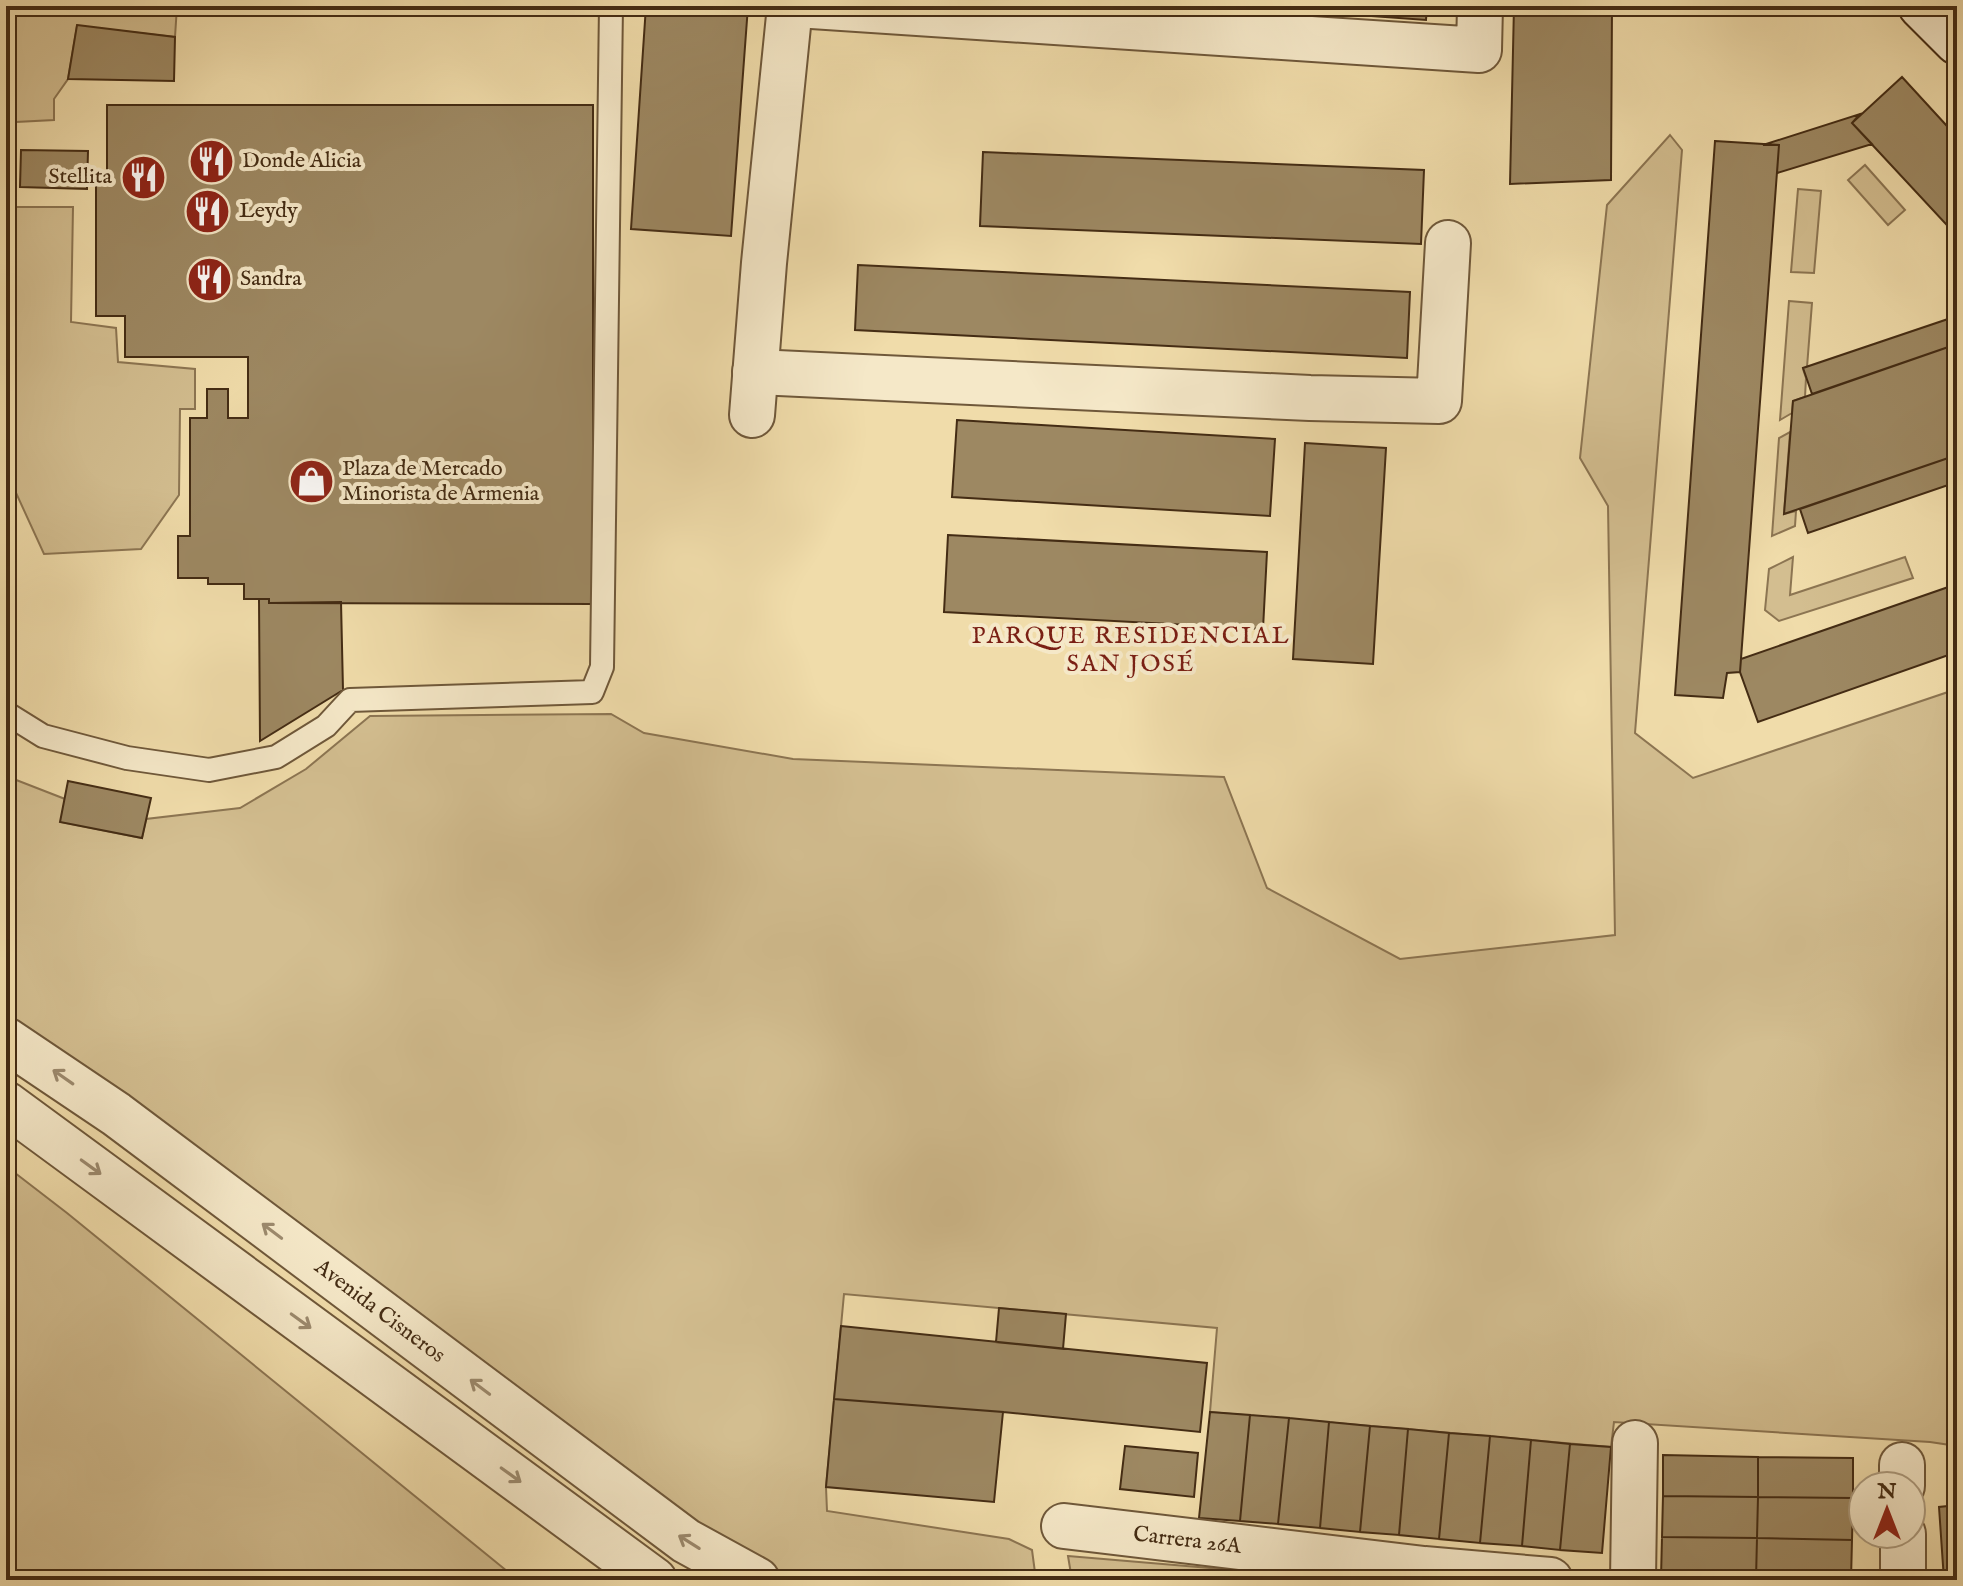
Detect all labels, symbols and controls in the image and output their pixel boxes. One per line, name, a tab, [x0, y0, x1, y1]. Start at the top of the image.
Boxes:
restaurant icon: Donde Alicia	[187, 137, 235, 185]
place label: Donde Alicia	[242, 147, 362, 175]
restaurant icon: Stellita	[119, 153, 167, 201]
place label: Stellita	[48, 163, 112, 191]
restaurant icon: Leydy	[184, 187, 232, 235]
place label: Leydy	[239, 197, 298, 225]
restaurant icon: Sandra	[185, 255, 233, 303]
place label: Sandra	[240, 265, 302, 293]
place label: Plaza de Mercado Minorista de Armenia	[342, 455, 540, 508]
shop icon: Plaza de Mercado Minorista de Armenia	[287, 458, 335, 506]
district label: PARQUE RESIDENCIAL SAN JOSÉ	[972, 621, 1290, 680]
one-way arrow	[52, 1069, 74, 1085]
one-way arrow	[80, 1159, 102, 1175]
one-way arrow	[262, 1222, 284, 1239]
street label: Avenida Cisneros	[308, 1253, 451, 1370]
one-way arrow	[290, 1312, 311, 1329]
one-way arrow	[470, 1378, 492, 1395]
one-way arrow	[499, 1466, 521, 1483]
north arrow	[1847, 1470, 1927, 1550]
text: N	[1876, 1478, 1897, 1506]
street label: Carrera 26A	[1132, 1520, 1244, 1561]
one-way arrow	[678, 1533, 701, 1549]

